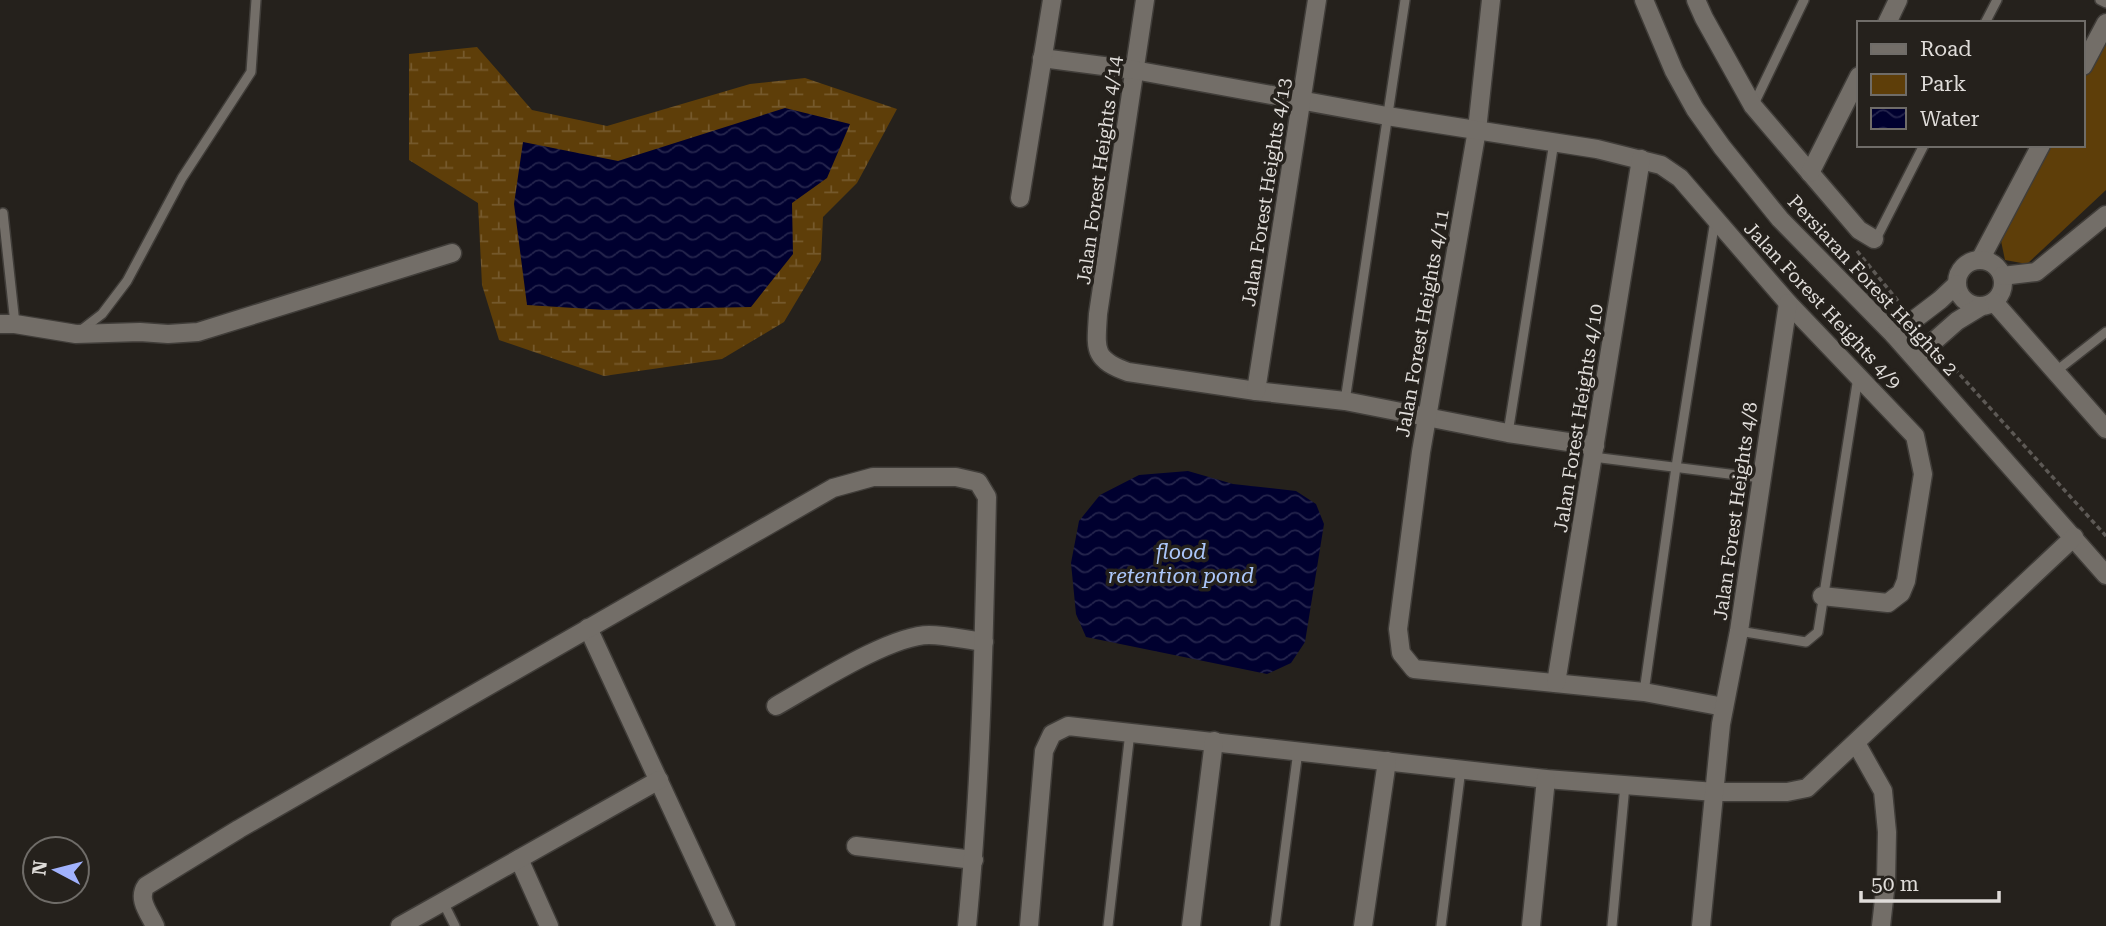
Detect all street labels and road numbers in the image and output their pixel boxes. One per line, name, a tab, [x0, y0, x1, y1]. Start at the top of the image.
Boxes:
street label: Jalan Forest Heights 4/14	[1072, 54, 1127, 286]
street label: Jalan Forest Heights 4/13	[1237, 76, 1296, 308]
street label: Persiaran Forest Heights 2	[1783, 190, 1962, 380]
street label: Jalan Forest Heights 4/11	[1391, 207, 1454, 439]
street label: Jalan Forest Heights 4/9	[1739, 217, 1906, 394]
street label: Jalan Forest Heights 4/10	[1549, 302, 1608, 534]
street label: Jalan Forest Heights 4/8	[1709, 400, 1762, 622]

